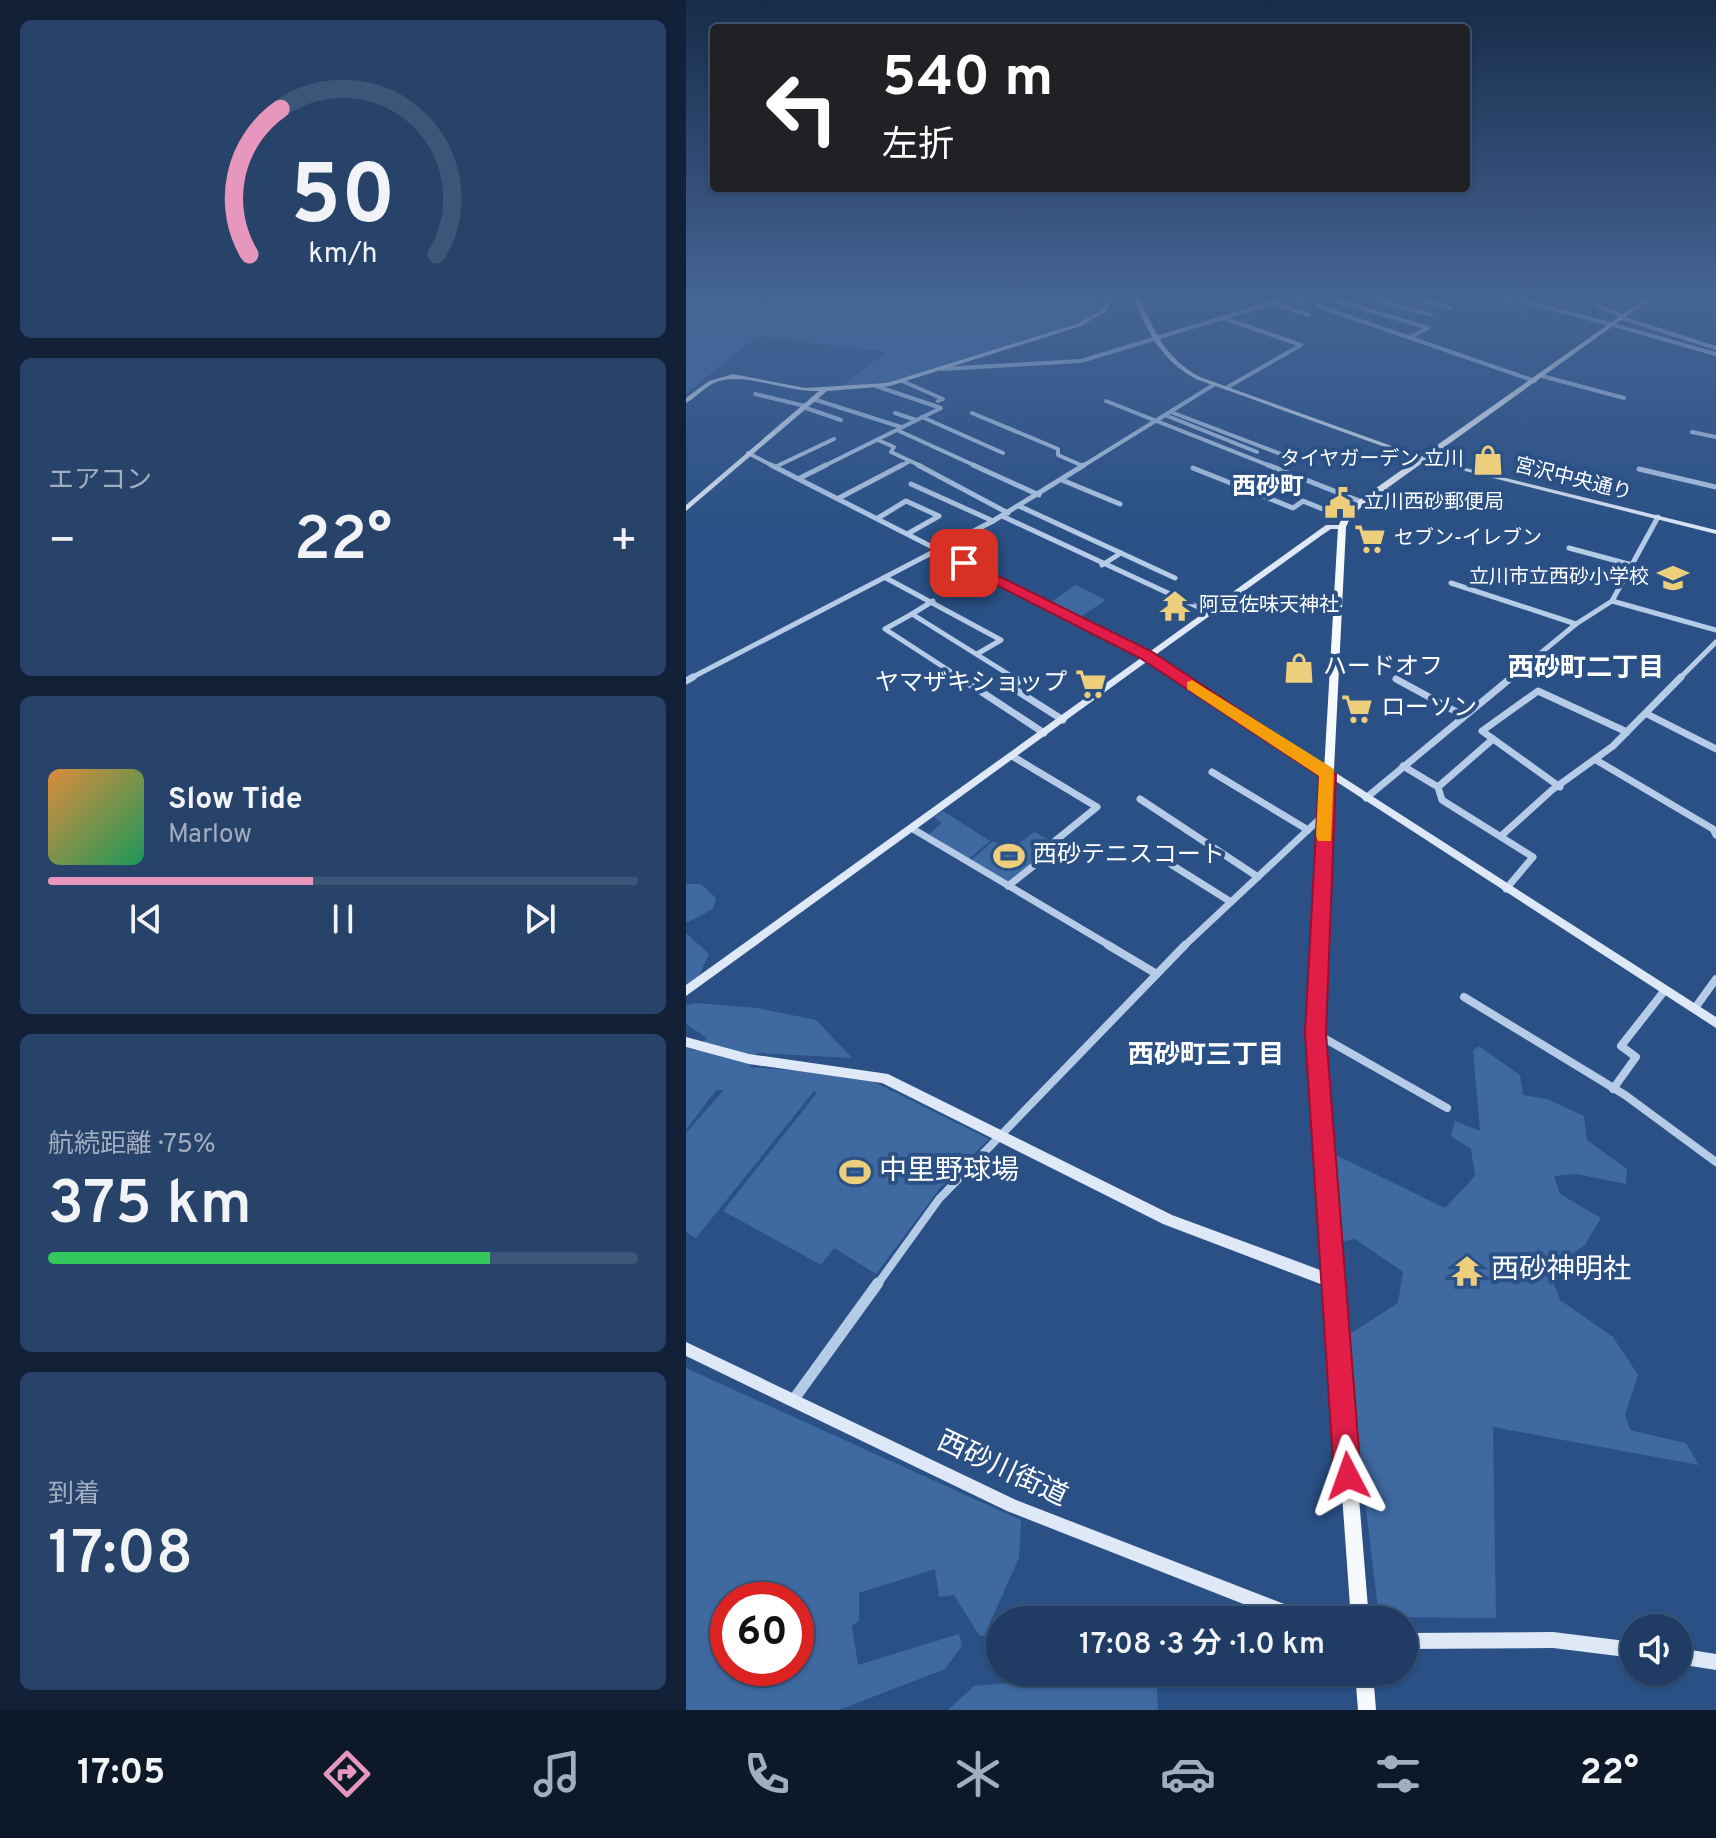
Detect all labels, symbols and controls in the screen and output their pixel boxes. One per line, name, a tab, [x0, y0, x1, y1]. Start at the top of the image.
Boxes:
text: 540 m	[882, 45, 1053, 115]
icon: left	[750, 56, 854, 160]
text: 左折	[882, 124, 954, 170]
text: 50	[290, 148, 396, 253]
text: km/h	[308, 237, 378, 273]
shop icon: タイヤガーデン 立川	[1471, 443, 1505, 477]
place label: タイヤガーデン 立川	[1280, 447, 1464, 473]
street label: 宮沢中央通り	[1512, 453, 1634, 507]
text: エアコン	[48, 465, 152, 498]
district label: 西砂町	[1232, 473, 1304, 503]
public building icon: 立川西砂郵便局	[1323, 486, 1357, 520]
place label: 立川西砂郵便局	[1364, 490, 1504, 516]
text: 22°	[294, 505, 392, 581]
text: −	[48, 515, 76, 571]
text: +	[610, 515, 638, 571]
supermarket icon: セブン-イレブン	[1353, 522, 1387, 556]
place label: セブン-イレブン	[1394, 526, 1542, 552]
pin	[930, 529, 998, 597]
icon: arrive	[942, 541, 986, 585]
school or university icon: 立川市立西砂小学校	[1656, 561, 1690, 595]
place label: 立川市立西砂小学校	[1469, 565, 1649, 591]
temple icon: 阿豆佐味天神社	[1158, 589, 1192, 623]
place label: 阿豆佐味天神社	[1199, 593, 1339, 619]
shop icon: ハードオフ	[1282, 651, 1316, 685]
place label: ハードオフ	[1323, 653, 1443, 683]
district label: 西砂町二丁目	[1508, 653, 1664, 686]
supermarket icon: ヤマザキショップ	[1074, 667, 1108, 701]
place label: ヤマザキショップ	[875, 669, 1067, 699]
supermarket icon: ローソン	[1340, 692, 1374, 726]
place label: ローソン	[1381, 694, 1477, 724]
text: Slow Tide	[168, 782, 302, 819]
text: Marlow	[168, 819, 252, 852]
sports icon: 西砂テニスコート	[992, 839, 1026, 873]
place label: 西砂テニスコート	[1033, 841, 1225, 871]
icon: previous	[124, 897, 168, 941]
icon: pause	[321, 897, 365, 941]
icon: next	[518, 897, 562, 941]
district label: 西砂町三丁目	[1128, 1040, 1284, 1073]
text: 航続距離 · 75%	[48, 1129, 216, 1162]
place label: 中里野球場	[879, 1154, 1019, 1190]
sports icon: 中里野球場	[838, 1155, 872, 1189]
text: 375 km	[48, 1169, 252, 1245]
place label: 西砂神明社	[1491, 1253, 1631, 1289]
temple icon: 西砂神明社	[1450, 1254, 1484, 1288]
street label: 西砂川街道	[931, 1424, 1073, 1516]
position arrow	[1306, 1434, 1390, 1518]
text: 到着	[48, 1479, 100, 1512]
text: 17:08	[48, 1519, 193, 1595]
speed limit sign: 60	[710, 1582, 814, 1686]
map controls	[1620, 1614, 1692, 1686]
button: sound	[1620, 1614, 1692, 1686]
text: 17:08 · 3 分 · 1.0 km	[1079, 1627, 1325, 1664]
icon: directions	[319, 1746, 375, 1802]
icon: music	[529, 1746, 585, 1802]
icon: phone	[739, 1746, 795, 1802]
icon: climate	[950, 1746, 1006, 1802]
icon: car	[1160, 1746, 1216, 1802]
icon: filters	[1370, 1746, 1426, 1802]
text: 17:05	[77, 1751, 165, 1797]
text: 22°	[1580, 1751, 1639, 1797]

